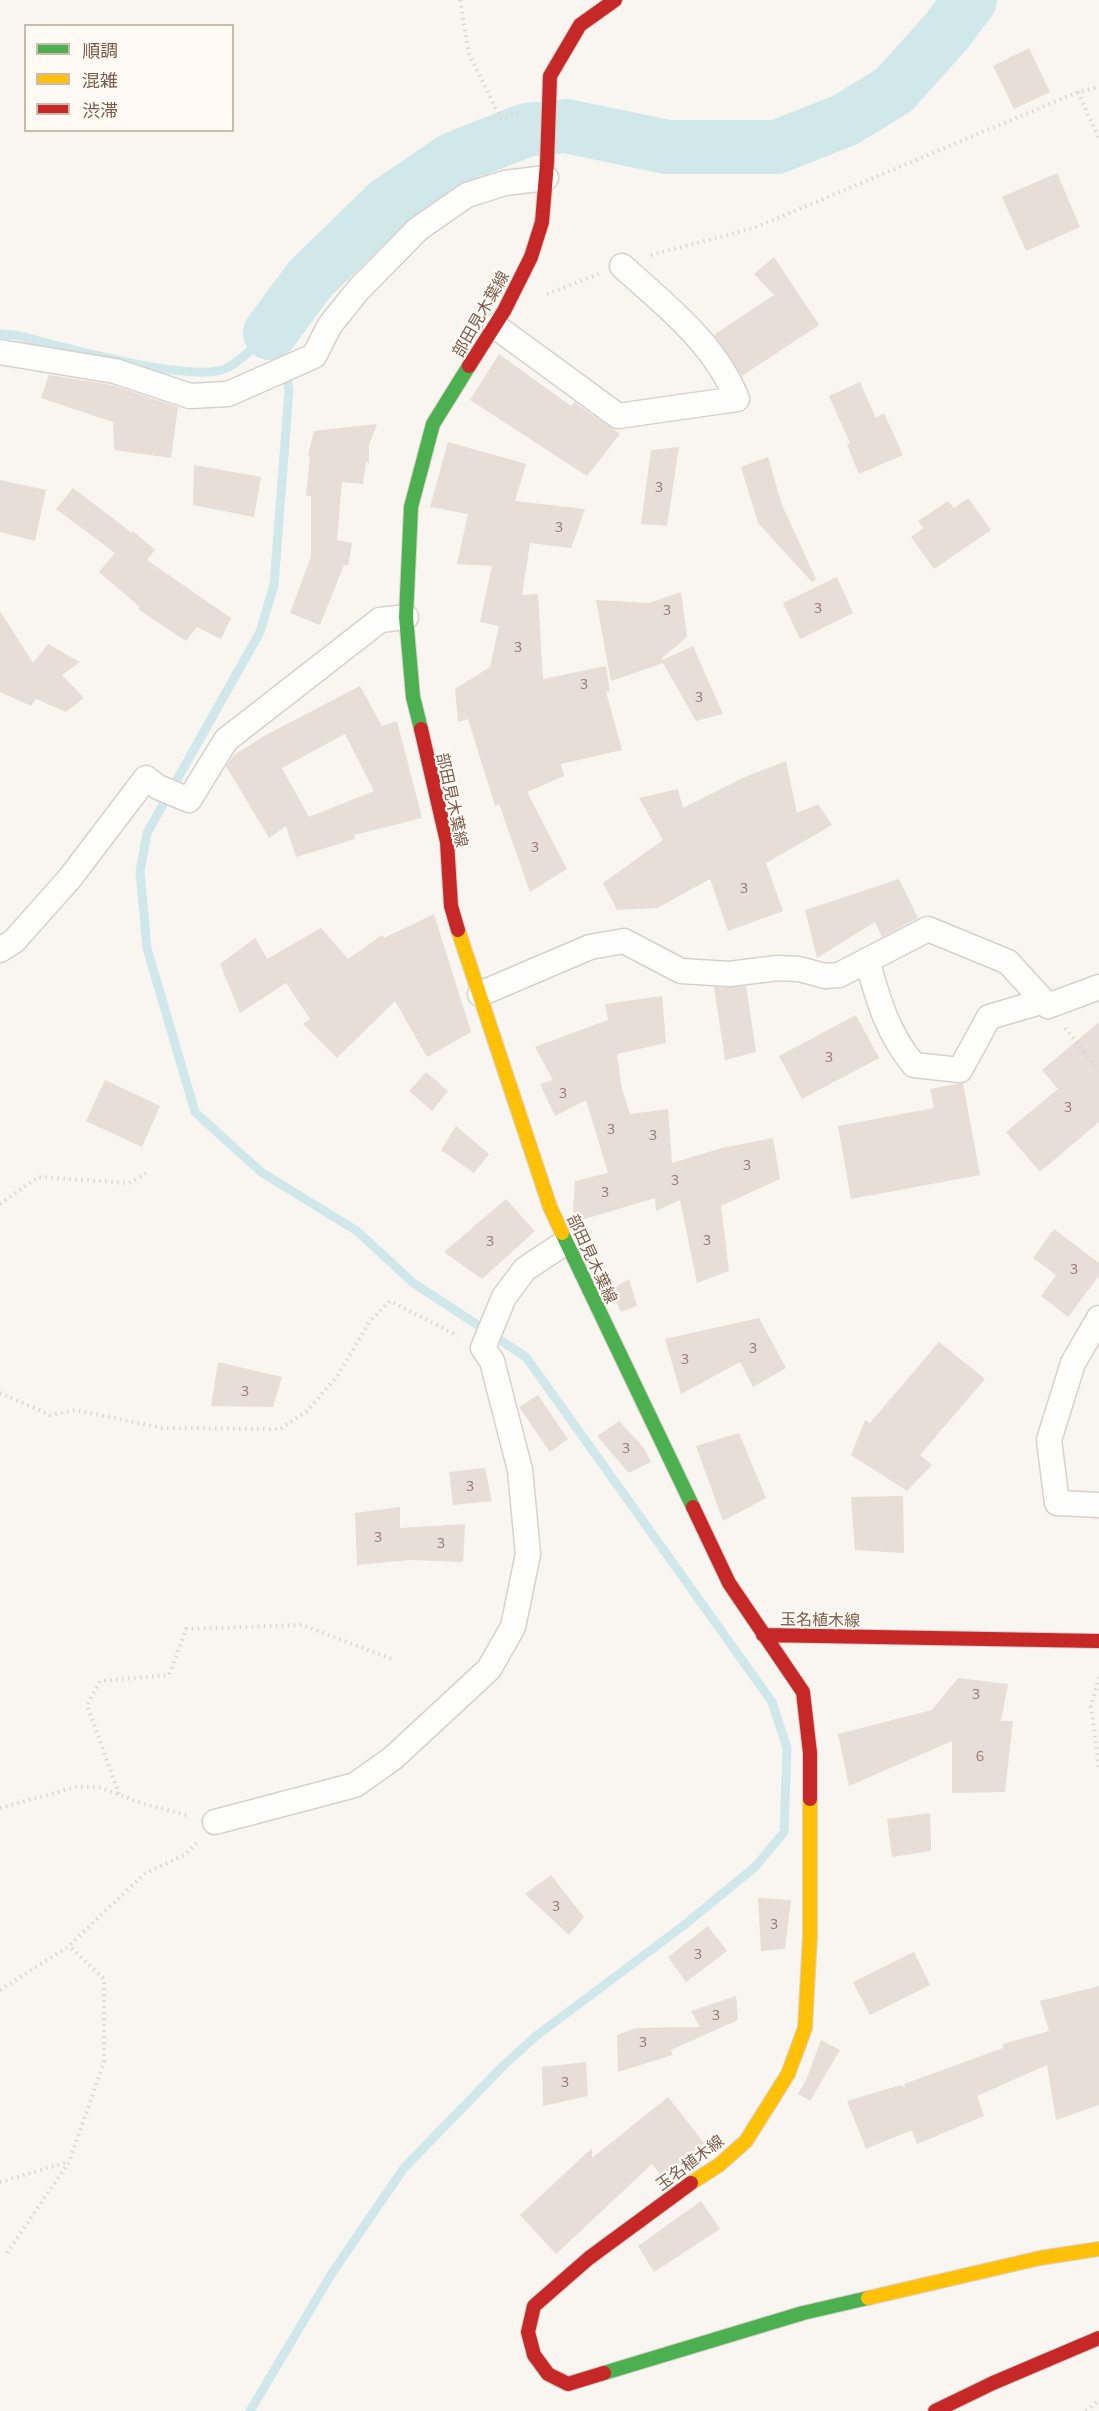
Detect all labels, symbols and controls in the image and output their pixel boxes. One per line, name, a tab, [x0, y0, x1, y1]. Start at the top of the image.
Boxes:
legend	[24, 24, 234, 132]
text: 順調	[82, 39, 118, 61]
text: 混雑	[82, 69, 118, 91]
text: 渋滞	[82, 99, 118, 121]
street label: 部田見木葉線	[449, 268, 513, 360]
house number: 3	[655, 479, 663, 495]
house number: 3	[555, 519, 563, 535]
house number: 3	[814, 600, 822, 616]
house number: 3	[663, 602, 671, 618]
house number: 3	[514, 639, 522, 655]
house number: 3	[580, 676, 588, 692]
house number: 3	[695, 689, 703, 705]
street label: 部田見木葉線	[433, 751, 471, 849]
house number: 3	[531, 839, 539, 855]
house number: 3	[740, 880, 748, 896]
house number: 3	[825, 1049, 833, 1065]
house number: 3	[559, 1085, 567, 1101]
house number: 3	[1064, 1099, 1072, 1115]
house number: 3	[607, 1121, 615, 1137]
house number: 3	[649, 1127, 657, 1143]
house number: 3	[743, 1157, 751, 1173]
house number: 3	[671, 1172, 679, 1188]
house number: 3	[601, 1184, 609, 1200]
street label: 部田見木葉線	[563, 1211, 621, 1307]
house number: 3	[703, 1232, 711, 1248]
house number: 3	[486, 1233, 494, 1249]
house number: 3	[1070, 1261, 1078, 1277]
house number: 3	[749, 1340, 757, 1356]
house number: 3	[681, 1351, 689, 1367]
house number: 3	[241, 1383, 249, 1399]
house number: 3	[622, 1440, 630, 1456]
house number: 3	[466, 1478, 474, 1494]
house number: 3	[374, 1529, 382, 1545]
house number: 3	[437, 1535, 445, 1551]
street label: 玉名植木線	[780, 1610, 860, 1630]
house number: 3	[972, 1686, 980, 1702]
house number: 6	[976, 1748, 984, 1764]
house number: 3	[552, 1898, 560, 1914]
house number: 3	[770, 1916, 778, 1932]
house number: 3	[694, 1946, 702, 1962]
house number: 3	[712, 2007, 720, 2023]
house number: 3	[639, 2034, 647, 2050]
house number: 3	[561, 2074, 569, 2090]
street label: 玉名植木線	[652, 2131, 728, 2195]

